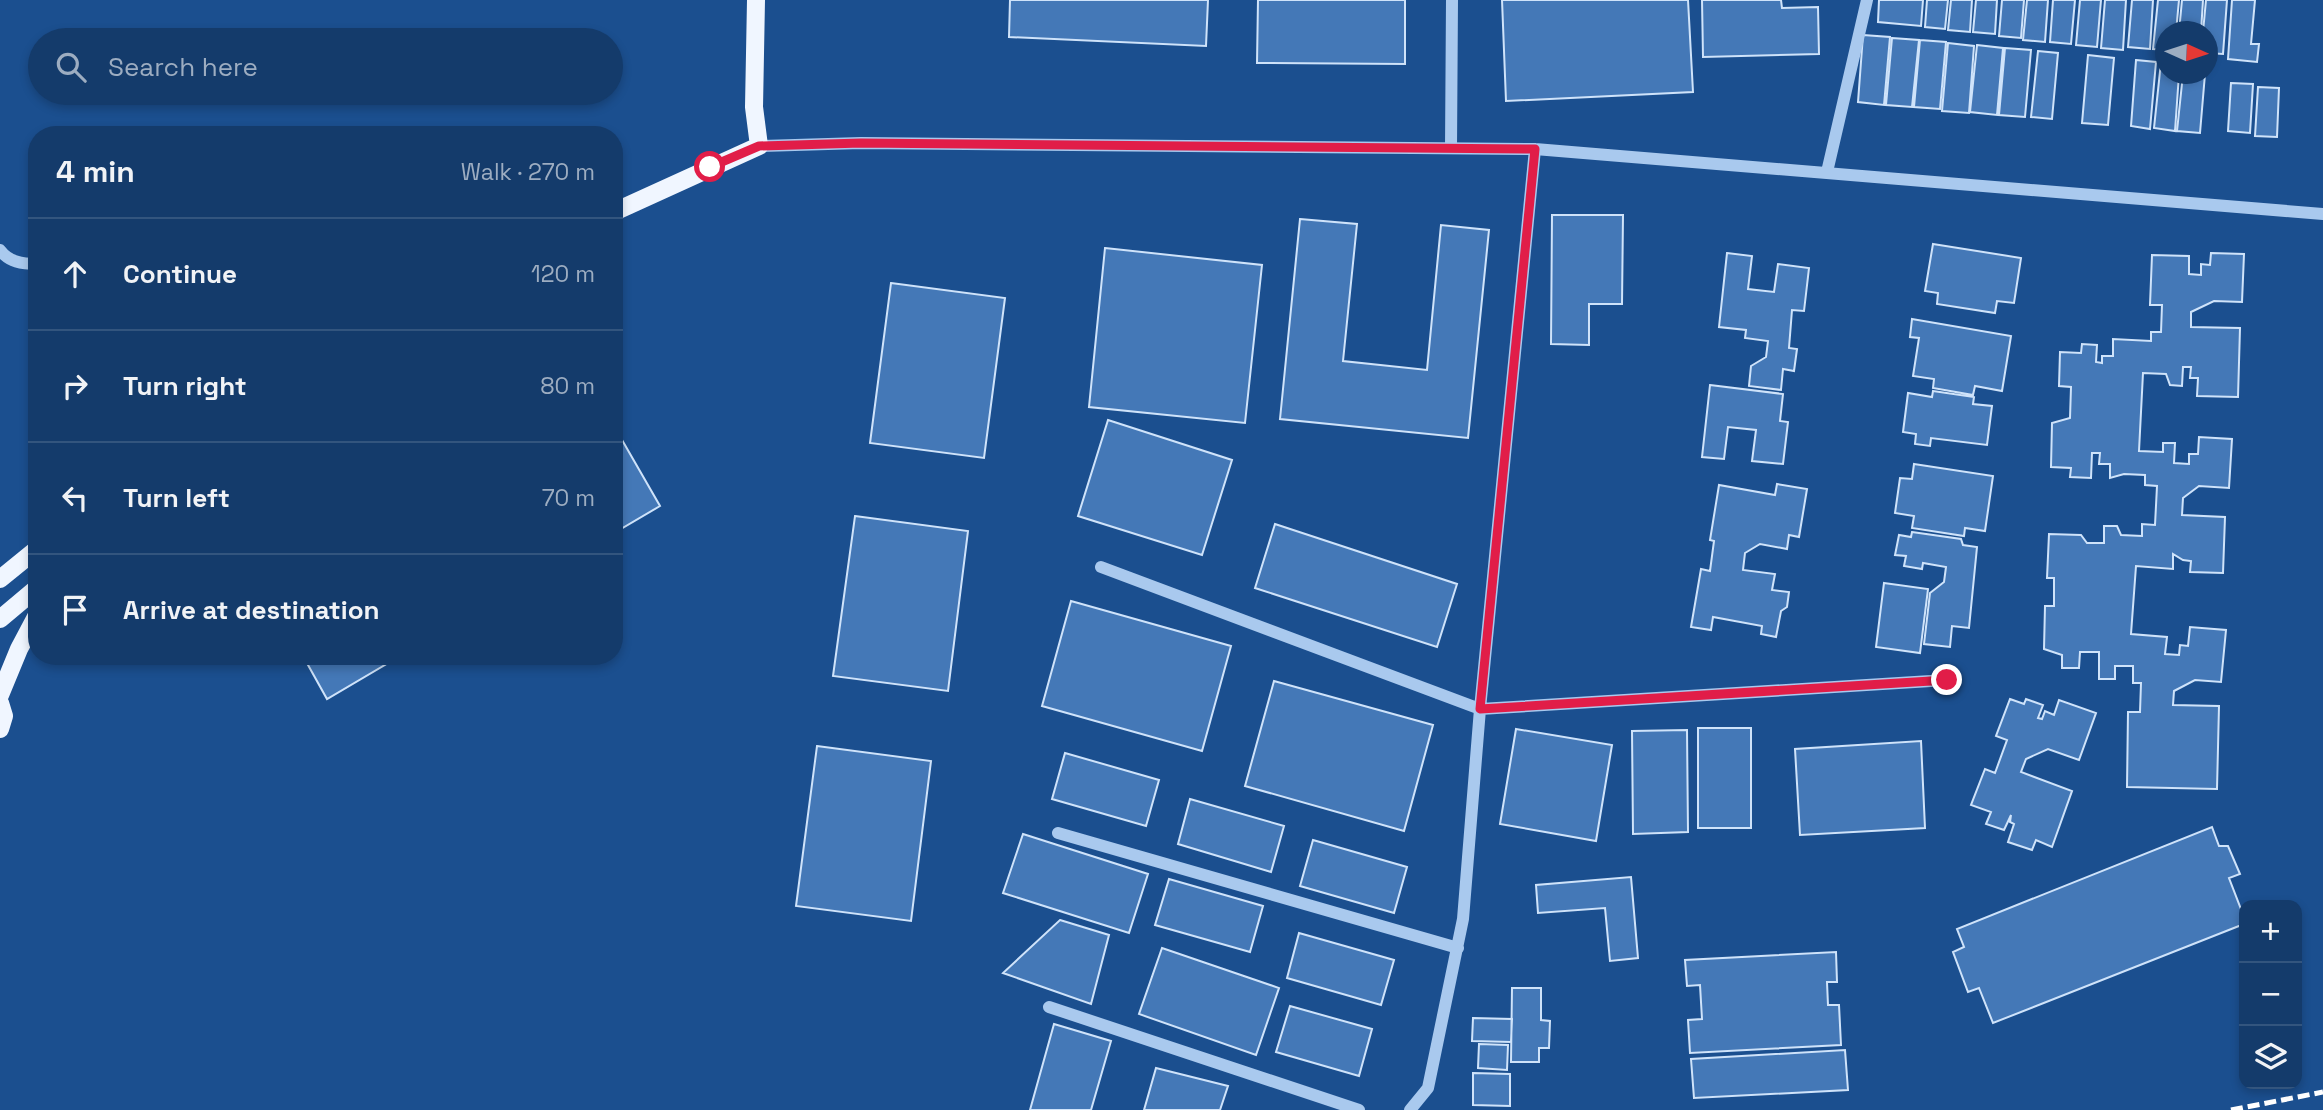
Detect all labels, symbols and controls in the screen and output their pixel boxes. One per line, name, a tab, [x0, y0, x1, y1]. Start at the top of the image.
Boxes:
north arrow	[2155, 21, 2218, 84]
search box	[28, 28, 623, 105]
icon: search	[52, 48, 90, 86]
text: Search here	[108, 50, 258, 84]
route start	[694, 151, 725, 182]
text: 4 min	[56, 152, 135, 191]
text: Walk · 270 m	[461, 157, 595, 187]
icon: ahead	[56, 255, 94, 293]
text: Continue	[123, 257, 237, 291]
text: 120 m	[531, 259, 595, 289]
icon: right	[56, 367, 94, 405]
text: Turn right	[123, 369, 247, 403]
text: 80 m	[540, 371, 595, 401]
icon: left	[56, 479, 94, 517]
text: Turn left	[123, 481, 230, 515]
text: 70 m	[542, 483, 595, 513]
icon: arrive	[56, 591, 94, 629]
text: Arrive at destination	[123, 593, 380, 627]
route end	[1931, 664, 1962, 695]
map controls	[2239, 900, 2302, 1089]
button: +	[2239, 900, 2302, 963]
button: −	[2239, 963, 2302, 1026]
button: layers	[2239, 1026, 2302, 1089]

